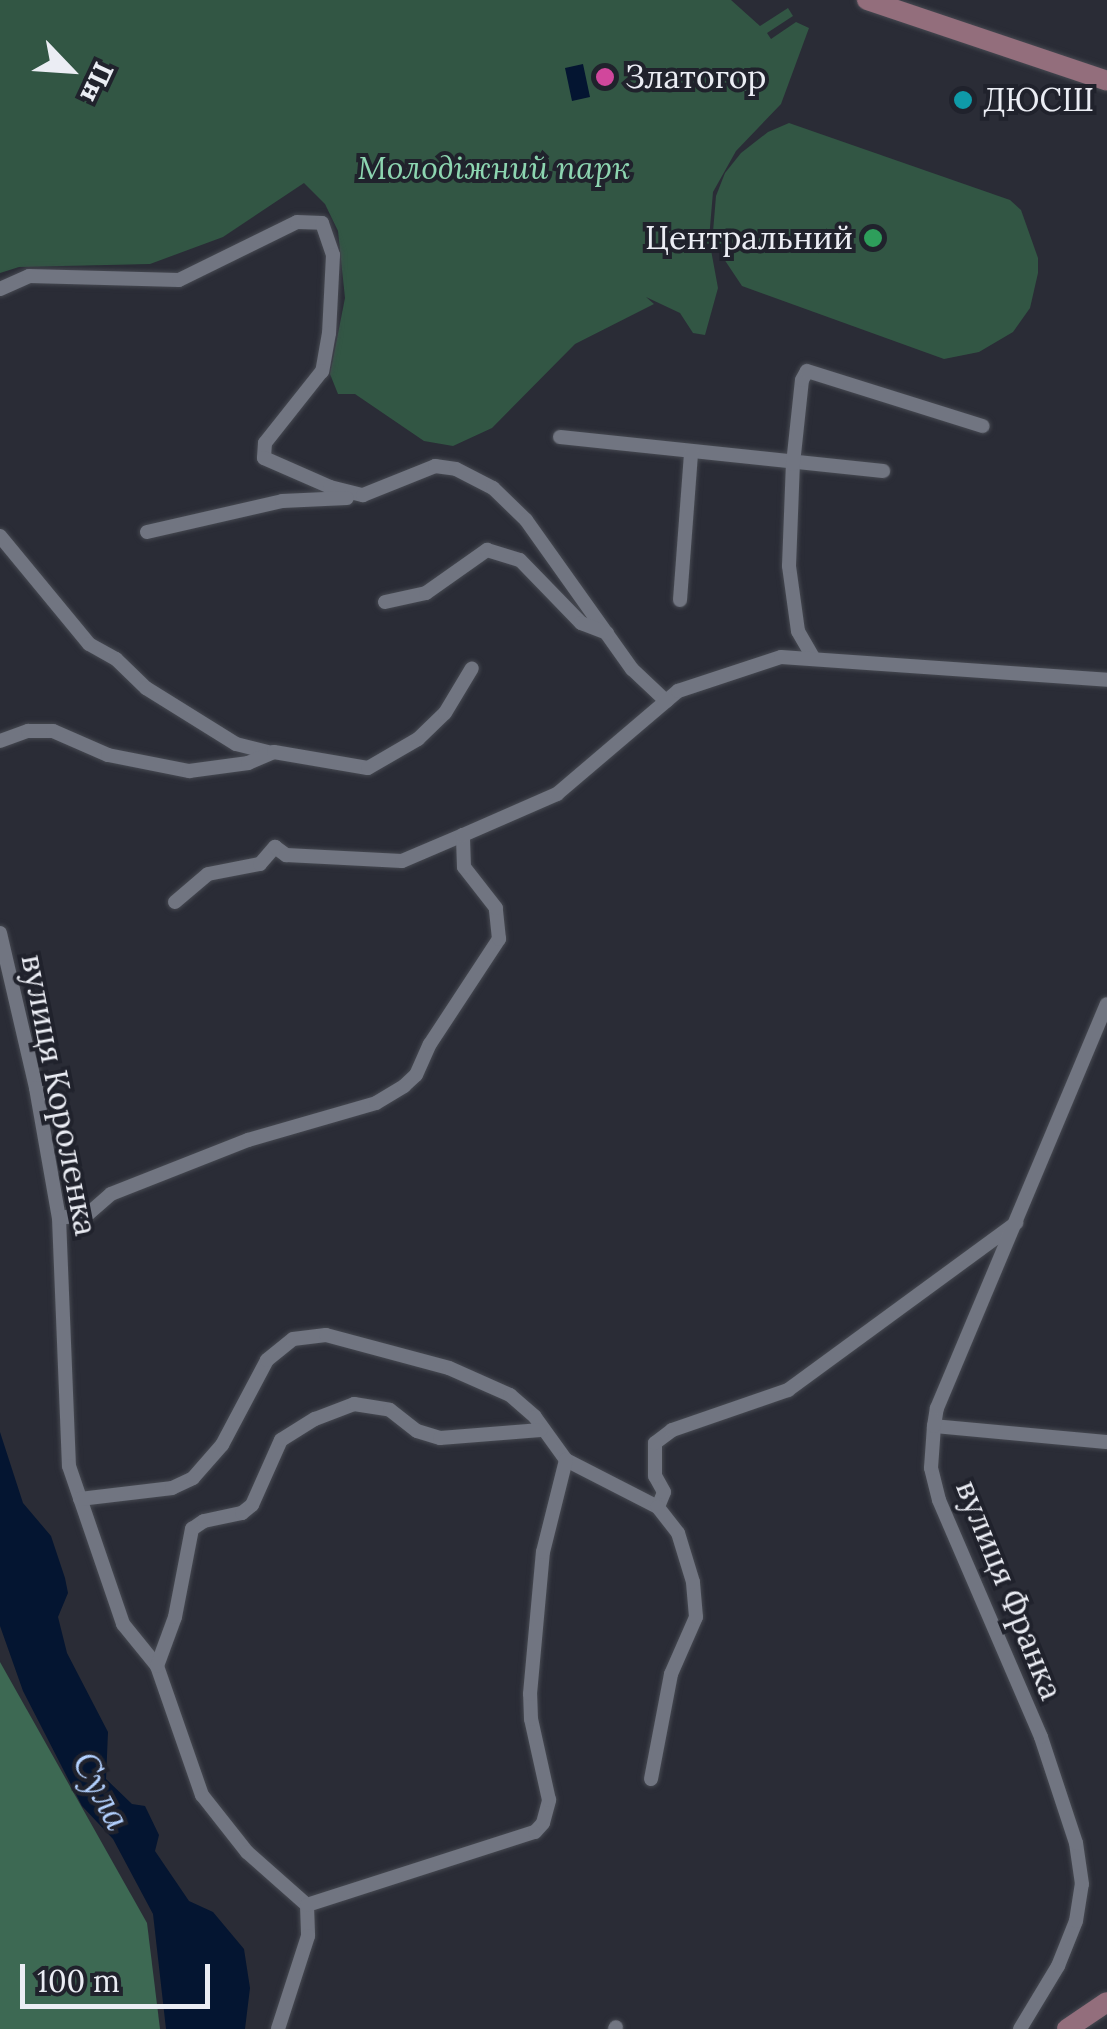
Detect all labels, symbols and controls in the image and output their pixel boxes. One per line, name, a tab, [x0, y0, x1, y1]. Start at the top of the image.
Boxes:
north arrow	[20, 20, 120, 120]
text: Пн	[72, 57, 122, 109]
place label: Златогор	[625, 58, 766, 96]
marker: Златогор	[594, 66, 616, 88]
place label: ДЮСШ	[983, 81, 1094, 119]
marker: ДЮСШ	[952, 89, 974, 111]
park label: Молодіжний парк	[358, 149, 630, 187]
place label: Центральний	[645, 219, 853, 257]
marker: Центральний	[862, 227, 884, 249]
street label: вулиця Короленка	[13, 951, 105, 1239]
street label: вулиця Франка	[947, 1475, 1071, 1705]
water label: Сула	[63, 1745, 139, 1837]
scale bar	[25, 1944, 215, 2006]
text: 100 m	[37, 1962, 120, 2000]

